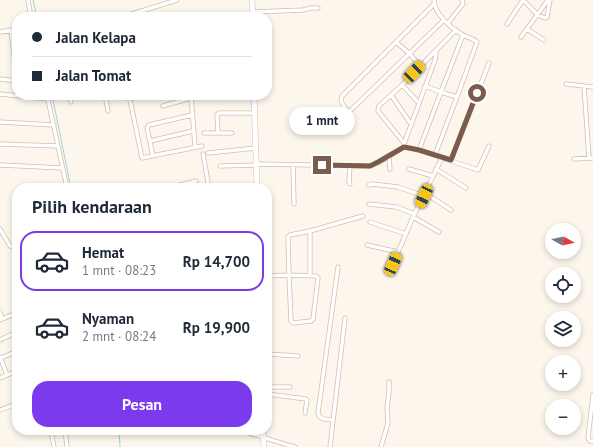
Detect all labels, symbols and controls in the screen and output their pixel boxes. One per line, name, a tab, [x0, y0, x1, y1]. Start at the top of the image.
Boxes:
text: Jalan Kelapa	[56, 28, 136, 47]
car	[401, 59, 427, 85]
text: Jalan Tomat	[56, 66, 131, 85]
route start	[468, 84, 486, 102]
callout: 1 mnt	[289, 107, 355, 135]
text: 1 mnt	[306, 112, 338, 129]
route end	[313, 156, 331, 174]
car	[413, 183, 435, 209]
text: Pilih kendaraan	[32, 195, 152, 218]
north arrow	[545, 223, 581, 259]
map controls	[545, 223, 581, 435]
icon: car	[34, 243, 70, 279]
text: Hemat	[82, 243, 124, 262]
car	[383, 251, 403, 277]
text: Rp 14,700	[183, 252, 250, 271]
text: 1 mnt · 08:23	[82, 262, 156, 279]
button: locate	[545, 267, 581, 303]
icon: car	[34, 309, 70, 345]
text: Nyaman	[82, 309, 134, 328]
button: layers	[545, 311, 581, 347]
text: Rp 19,900	[183, 318, 250, 337]
text: 2 mnt · 08:24	[82, 328, 156, 345]
button: +	[545, 355, 581, 391]
button: Pesan	[32, 381, 252, 427]
button: −	[545, 399, 581, 435]

